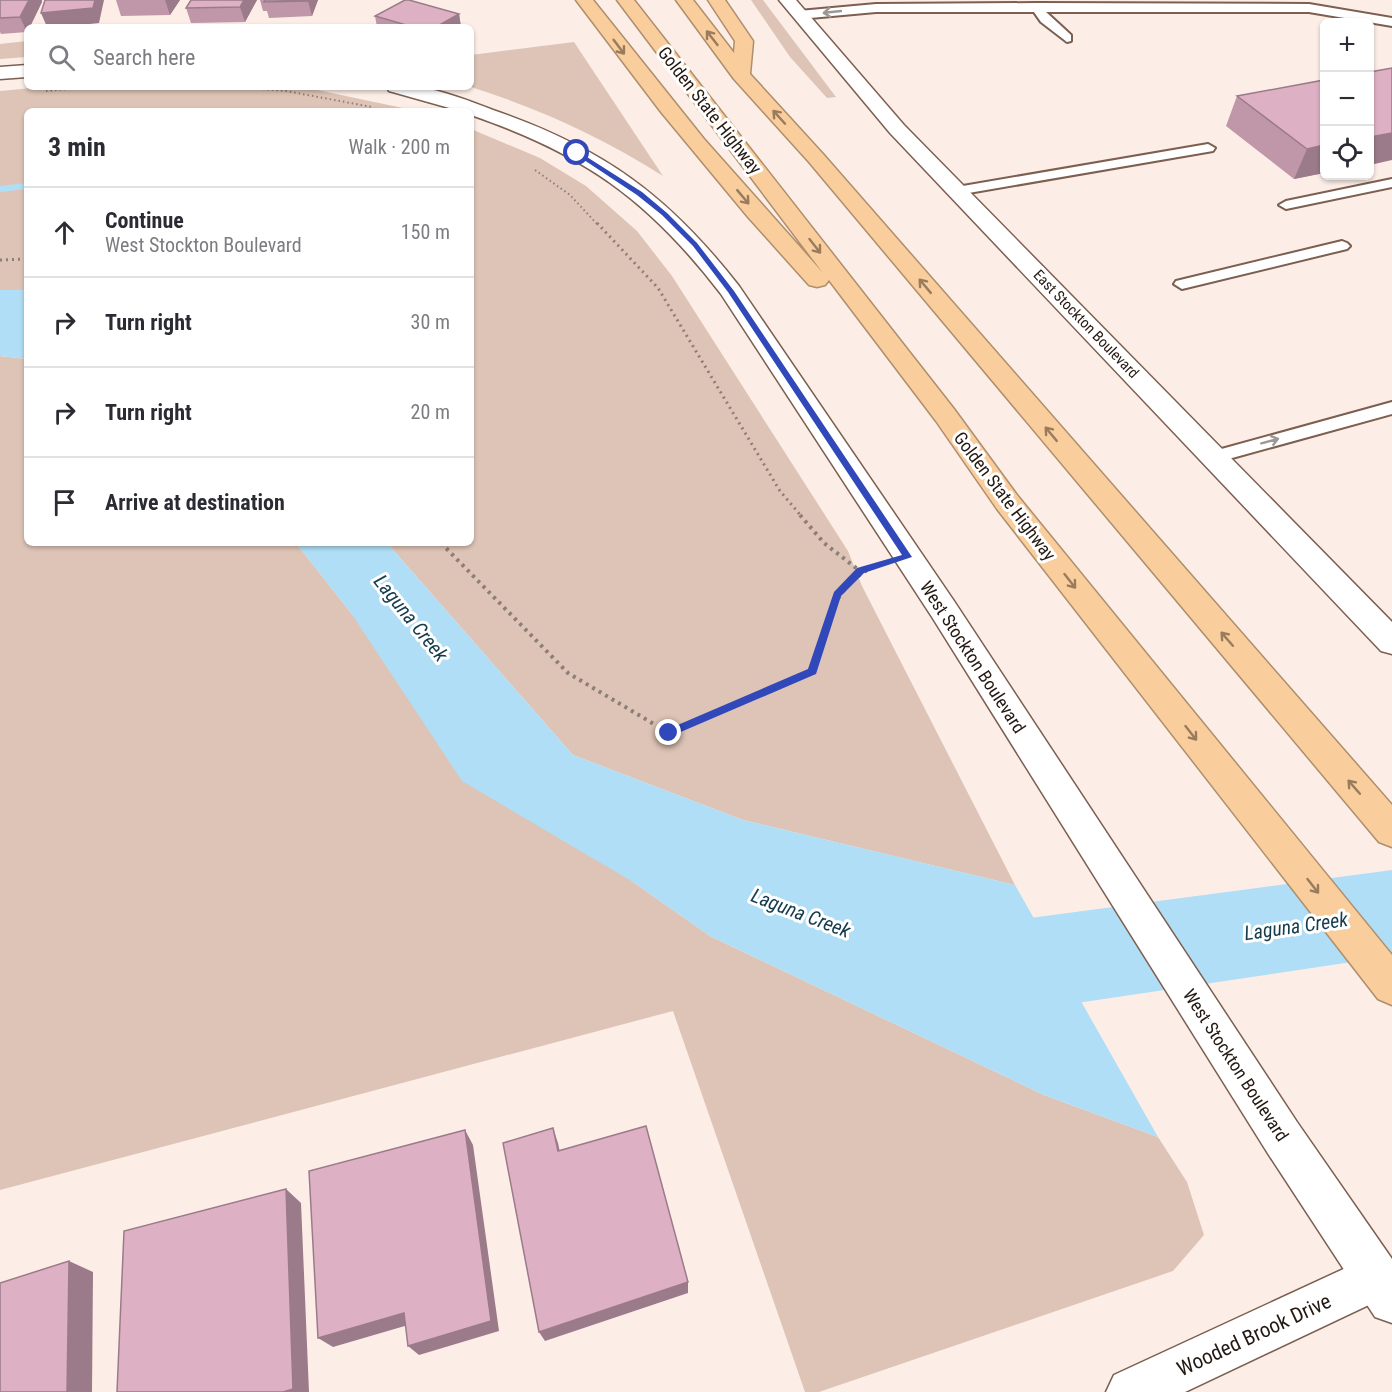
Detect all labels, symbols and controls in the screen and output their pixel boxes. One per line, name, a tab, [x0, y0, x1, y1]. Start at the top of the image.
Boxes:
one-way arrow	[822, 7, 842, 18]
map controls	[1320, 18, 1374, 180]
button: +	[1320, 18, 1374, 72]
search box	[24, 24, 474, 90]
one-way arrow	[706, 30, 719, 46]
one-way arrow	[613, 38, 626, 54]
icon: search	[45, 41, 78, 74]
street label: Golden State Highway	[654, 42, 767, 178]
text: Search here	[93, 45, 195, 70]
button: −	[1320, 72, 1374, 126]
one-way arrow	[772, 110, 786, 125]
button: locate	[1320, 126, 1374, 180]
text: 3 min	[48, 132, 106, 162]
text: Walk · 200 m	[349, 135, 450, 159]
route start	[563, 139, 589, 165]
one-way arrow	[736, 189, 750, 204]
text: Continue	[105, 208, 184, 233]
icon: ahead	[48, 216, 81, 249]
text: 150 m	[401, 220, 450, 244]
text: West Stockton Boulevard	[105, 233, 302, 257]
one-way arrow	[808, 238, 821, 254]
street label: East Stockton Boulevard	[1030, 266, 1142, 382]
one-way arrow	[918, 278, 931, 294]
icon: right	[48, 306, 81, 339]
text: Turn right	[105, 310, 192, 335]
text: 30 m	[411, 310, 450, 334]
icon: right	[48, 396, 81, 429]
text: Turn right	[105, 400, 192, 425]
text: 20 m	[411, 400, 450, 424]
street label: Golden State Highway	[950, 427, 1061, 565]
one-way arrow	[1044, 427, 1058, 442]
one-way arrow	[1260, 435, 1279, 446]
icon: arrive	[48, 486, 81, 519]
text: Arrive at destination	[105, 490, 285, 515]
water label: Laguna Creek	[369, 570, 454, 667]
one-way arrow	[1063, 572, 1076, 588]
street label: West Stockton Boulevard	[916, 577, 1030, 737]
one-way arrow	[1220, 632, 1234, 647]
route end	[655, 719, 681, 745]
one-way arrow	[1185, 725, 1198, 741]
one-way arrow	[1347, 780, 1361, 795]
one-way arrow	[1306, 878, 1319, 894]
water label: Laguna Creek	[748, 883, 855, 943]
water label: Laguna Creek	[1243, 907, 1351, 945]
street label: West Stockton Boulevard	[1179, 985, 1293, 1145]
street label: Wooded Brook Drive	[1173, 1289, 1335, 1381]

